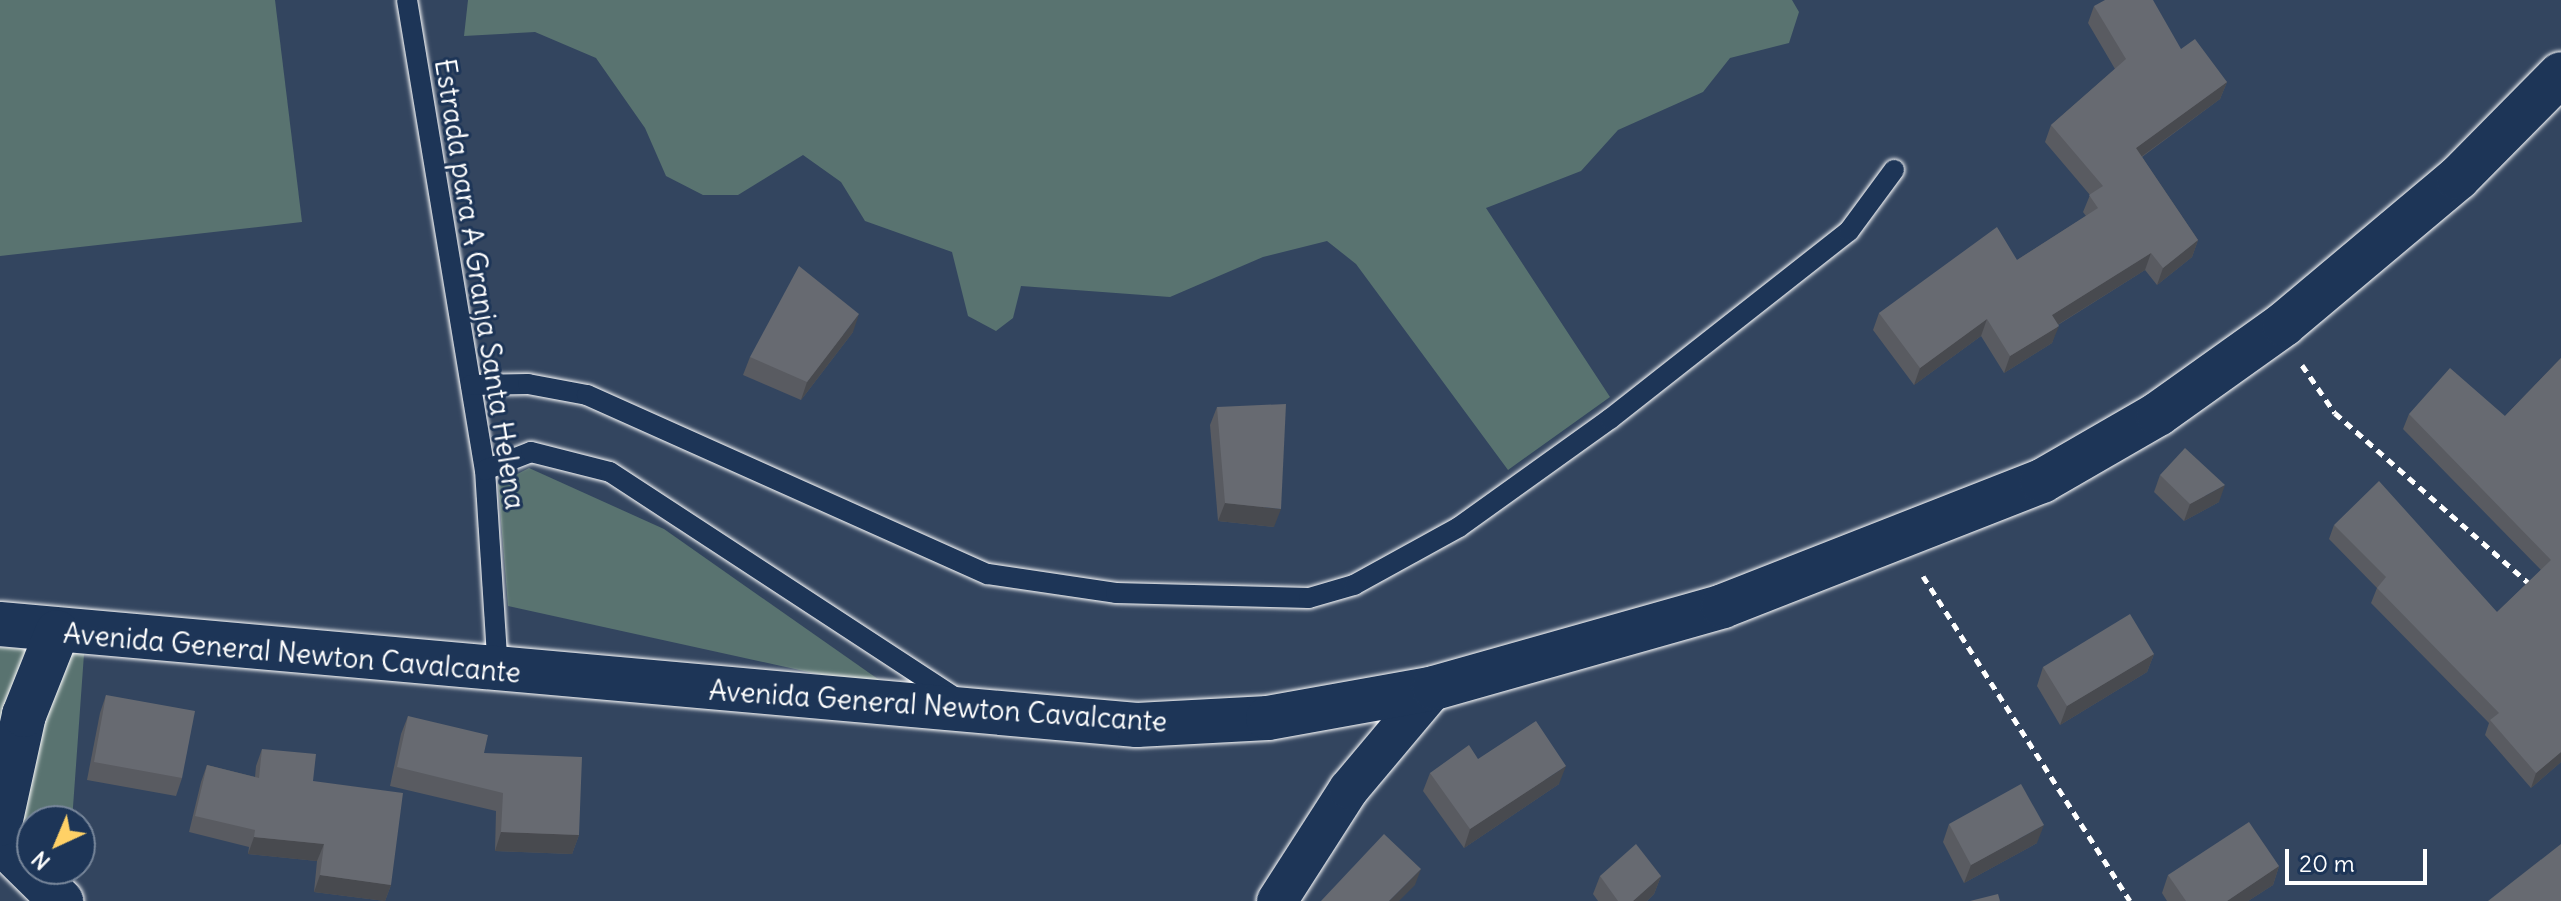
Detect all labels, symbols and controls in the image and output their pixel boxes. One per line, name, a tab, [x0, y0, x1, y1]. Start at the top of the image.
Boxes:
street label: Estrada para A Granja Santa Helena	[428, 56, 532, 512]
street label: Avenida General Newton Cavalcante	[62, 616, 522, 690]
street label: Avenida General Newton Cavalcante	[708, 673, 1168, 739]
north arrow	[16, 805, 96, 885]
scale bar	[2289, 833, 2431, 883]
text: N	[26, 845, 56, 876]
text: 20 m	[2299, 848, 2355, 878]

